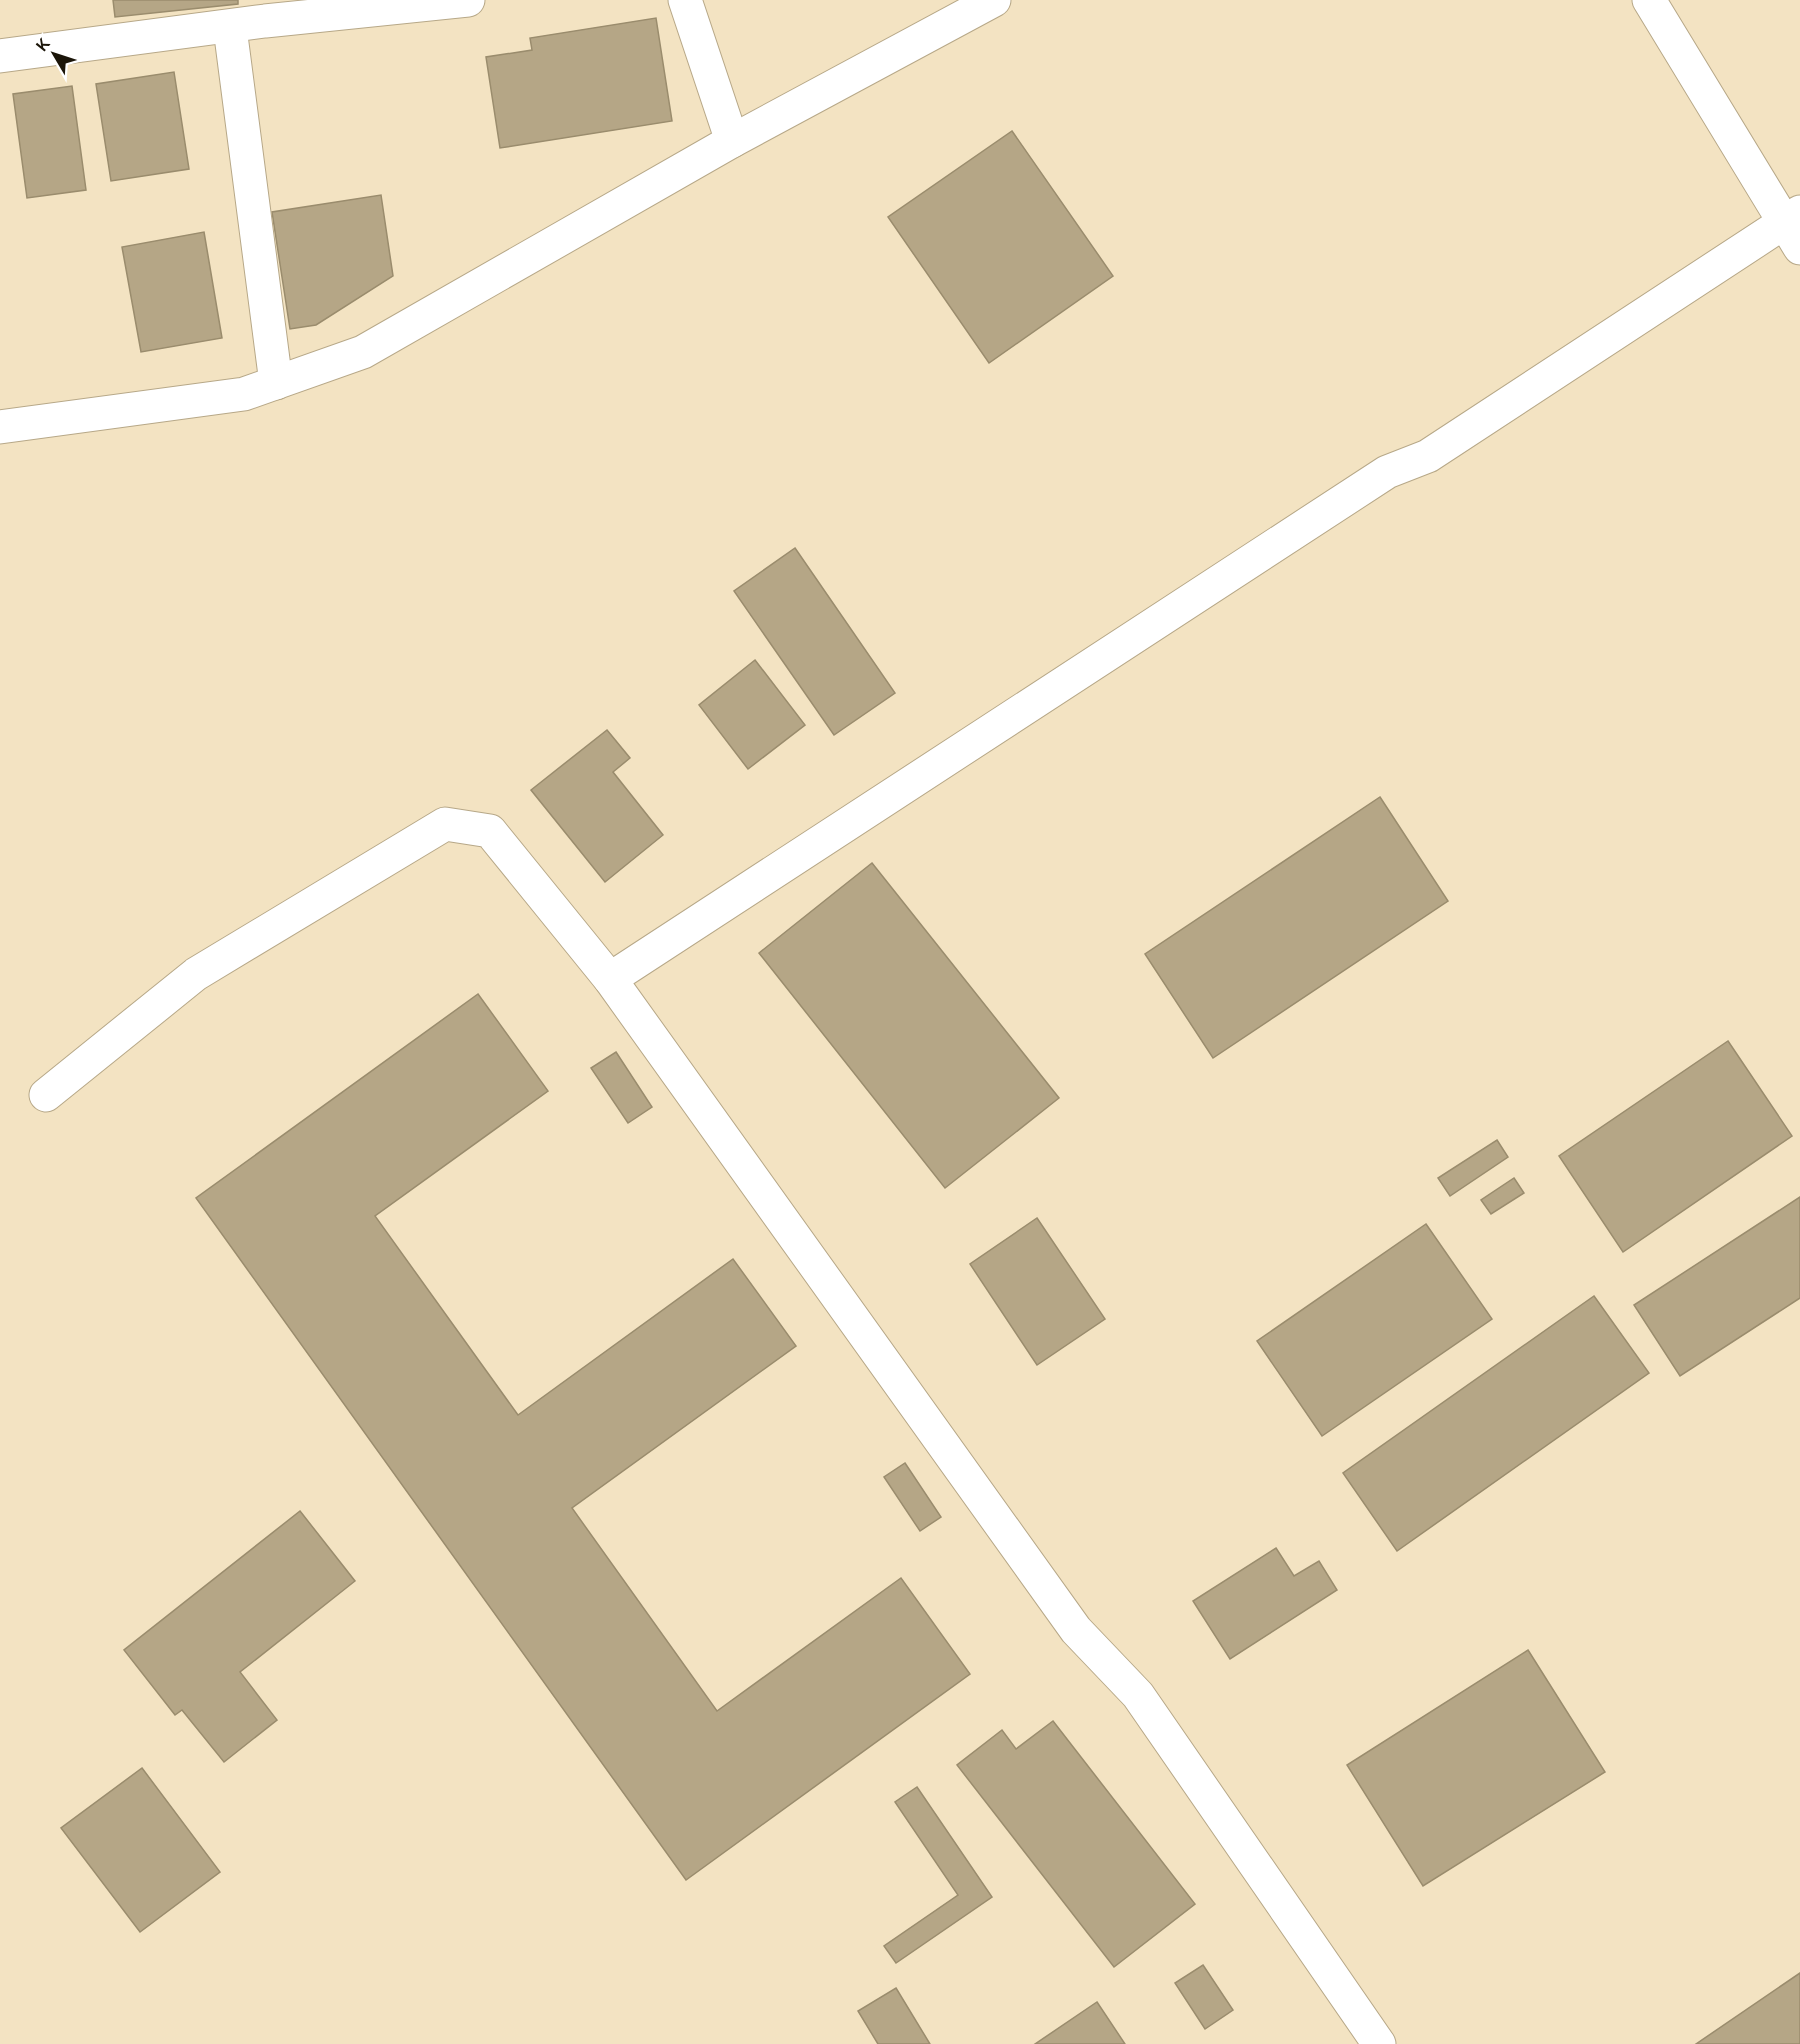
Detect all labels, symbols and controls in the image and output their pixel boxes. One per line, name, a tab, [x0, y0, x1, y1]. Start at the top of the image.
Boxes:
north arrow	[24, 24, 84, 84]
text: K	[32, 35, 54, 55]

